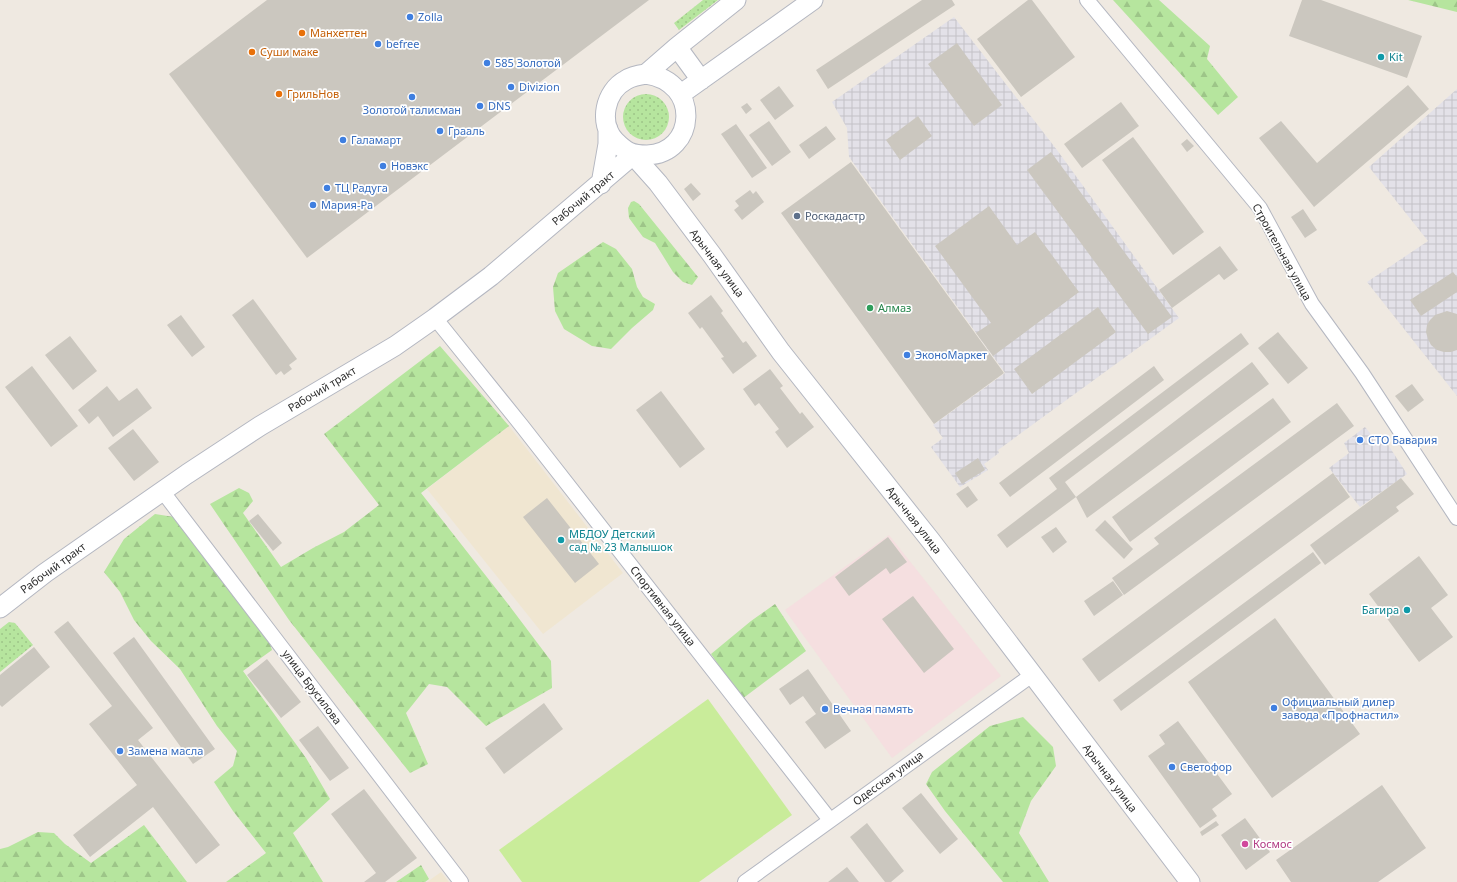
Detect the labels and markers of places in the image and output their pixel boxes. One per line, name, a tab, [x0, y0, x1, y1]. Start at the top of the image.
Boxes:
place label: Zolla	[418, 9, 443, 24]
marker: Zolla	[405, 12, 415, 22]
place label: Манхеттен	[310, 25, 367, 40]
marker: Манхеттен	[297, 28, 307, 38]
place label: befree	[386, 36, 419, 51]
marker: befree	[373, 39, 383, 49]
place label: Суши маке	[260, 44, 318, 59]
marker: Суши маке	[247, 47, 257, 57]
place label: Kit	[1389, 49, 1403, 64]
marker: Kit	[1376, 52, 1386, 62]
place label: 585 Золотой	[495, 55, 561, 70]
marker: 585 Золотой	[482, 58, 492, 68]
place label: Divizion	[519, 79, 560, 94]
marker: Divizion	[506, 82, 516, 92]
place label: ГрильНов	[287, 86, 339, 101]
marker: ГрильНов	[274, 89, 284, 99]
marker: Золотой талисман	[407, 92, 417, 102]
place label: DNS	[488, 98, 510, 113]
marker: DNS	[475, 101, 485, 111]
place label: Золотой талисман	[363, 102, 461, 117]
place label: Грааль	[448, 123, 485, 138]
marker: Грааль	[435, 126, 445, 136]
place label: Галамарт	[351, 132, 401, 147]
marker: Галамарт	[338, 135, 348, 145]
place label: Новэкс	[391, 158, 428, 173]
marker: Новэкс	[378, 161, 388, 171]
place label: ТЦ Радуга	[335, 180, 388, 195]
marker: ТЦ Радуга	[322, 183, 332, 193]
place label: Мария-Ра	[321, 197, 373, 212]
marker: Мария-Ра	[308, 200, 318, 210]
place label: Роскадастр	[805, 208, 866, 223]
marker: Роскадастр	[792, 211, 802, 221]
place label: Алмаз	[878, 300, 911, 315]
marker: Алмаз	[865, 303, 875, 313]
place label: ЭконоМаркет	[915, 347, 987, 362]
marker: ЭконоМаркет	[902, 350, 912, 360]
place label: СТО Бавария	[1368, 432, 1437, 447]
marker: СТО Бавария	[1355, 435, 1365, 445]
place label: МБДОУ Детский сад № 23 Малышок	[569, 526, 673, 554]
marker: МБДОУ Детский сад № 23 Малышок	[556, 535, 566, 545]
place label: Багира	[1362, 602, 1399, 617]
marker: Багира	[1402, 605, 1412, 615]
place label: Официальный дилер завода «Профнастил»	[1282, 694, 1399, 722]
place label: Вечная память	[833, 701, 913, 716]
marker: Официальный дилер завода «Профнастил»	[1269, 703, 1279, 713]
marker: Вечная память	[820, 704, 830, 714]
place label: Замена масла	[128, 743, 203, 758]
marker: Замена масла	[115, 746, 125, 756]
place label: Светофор	[1180, 759, 1232, 774]
marker: Светофор	[1167, 762, 1177, 772]
place label: Космос	[1253, 836, 1292, 851]
marker: Космос	[1240, 839, 1250, 849]

